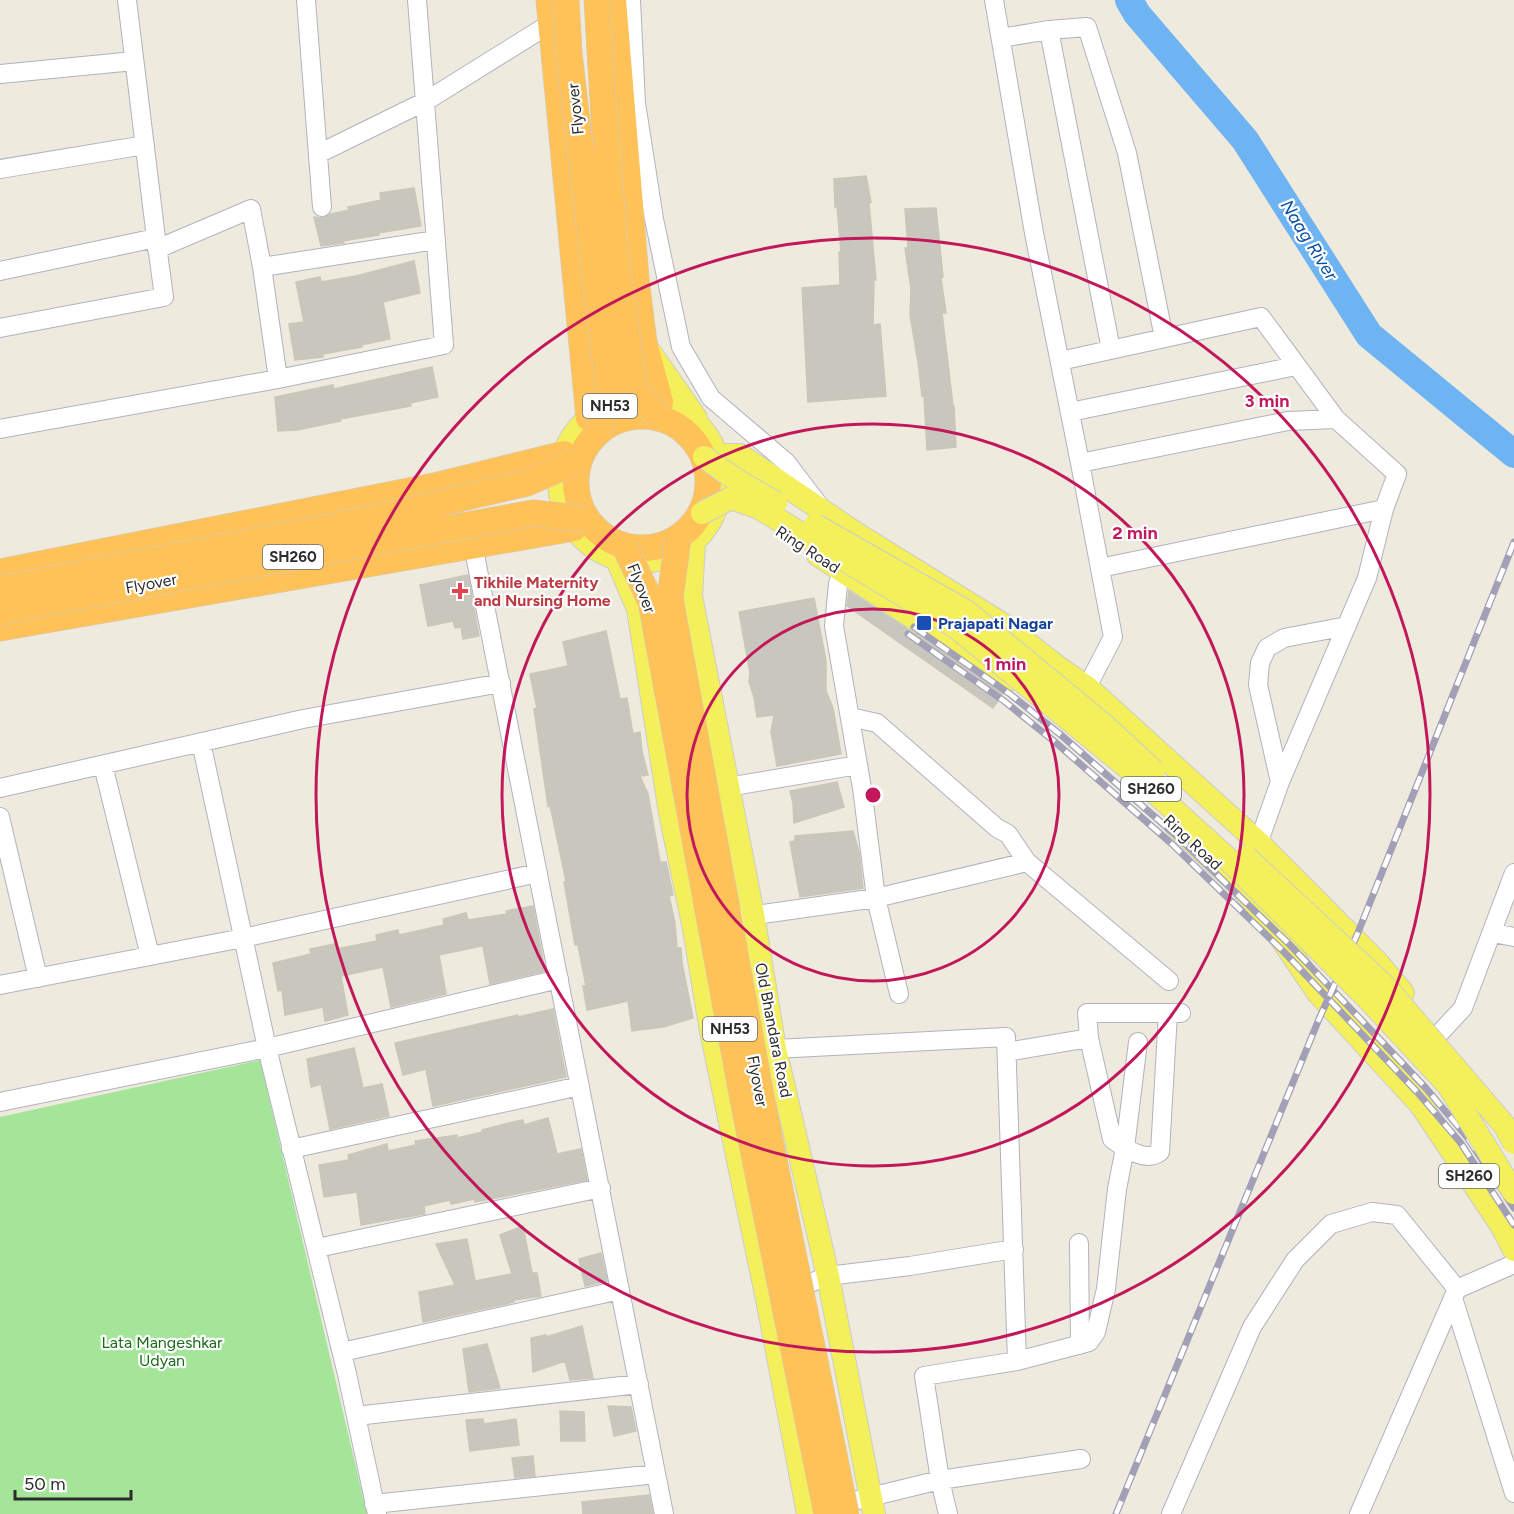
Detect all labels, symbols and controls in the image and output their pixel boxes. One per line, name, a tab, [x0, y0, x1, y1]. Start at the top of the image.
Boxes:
street label: Flyover	[563, 82, 588, 136]
water label: Naag River	[1276, 196, 1343, 285]
text: 3 min	[1245, 390, 1289, 412]
road number: NH53	[583, 394, 637, 418]
street label: Ring Road	[772, 522, 843, 577]
text: 2 min	[1112, 522, 1158, 544]
road number: SH260	[263, 545, 323, 569]
street label: Flyover	[623, 561, 660, 616]
street label: Flyover	[124, 570, 179, 597]
place label: Tikhile Maternity and Nursing Home	[474, 573, 611, 610]
marker: Tikhile Maternity and Nursing Home	[451, 582, 469, 600]
marker: Prajapati Nagar	[915, 614, 933, 632]
place label: Prajapati Nagar	[938, 614, 1053, 633]
text: 1 min	[984, 653, 1026, 675]
road number: SH260	[1121, 777, 1181, 801]
centre of rings	[863, 785, 883, 805]
street label: Ring Road	[1160, 811, 1226, 874]
street label: Old Bhandara Road	[751, 961, 796, 1099]
road number: NH53	[703, 1017, 757, 1041]
street label: Flyover	[743, 1054, 772, 1109]
road number: SH260	[1439, 1164, 1499, 1188]
park label: Lata Mangeshkar Udyan	[102, 1333, 223, 1370]
scale bar	[15, 1463, 130, 1501]
text: 50 m	[24, 1473, 66, 1495]

